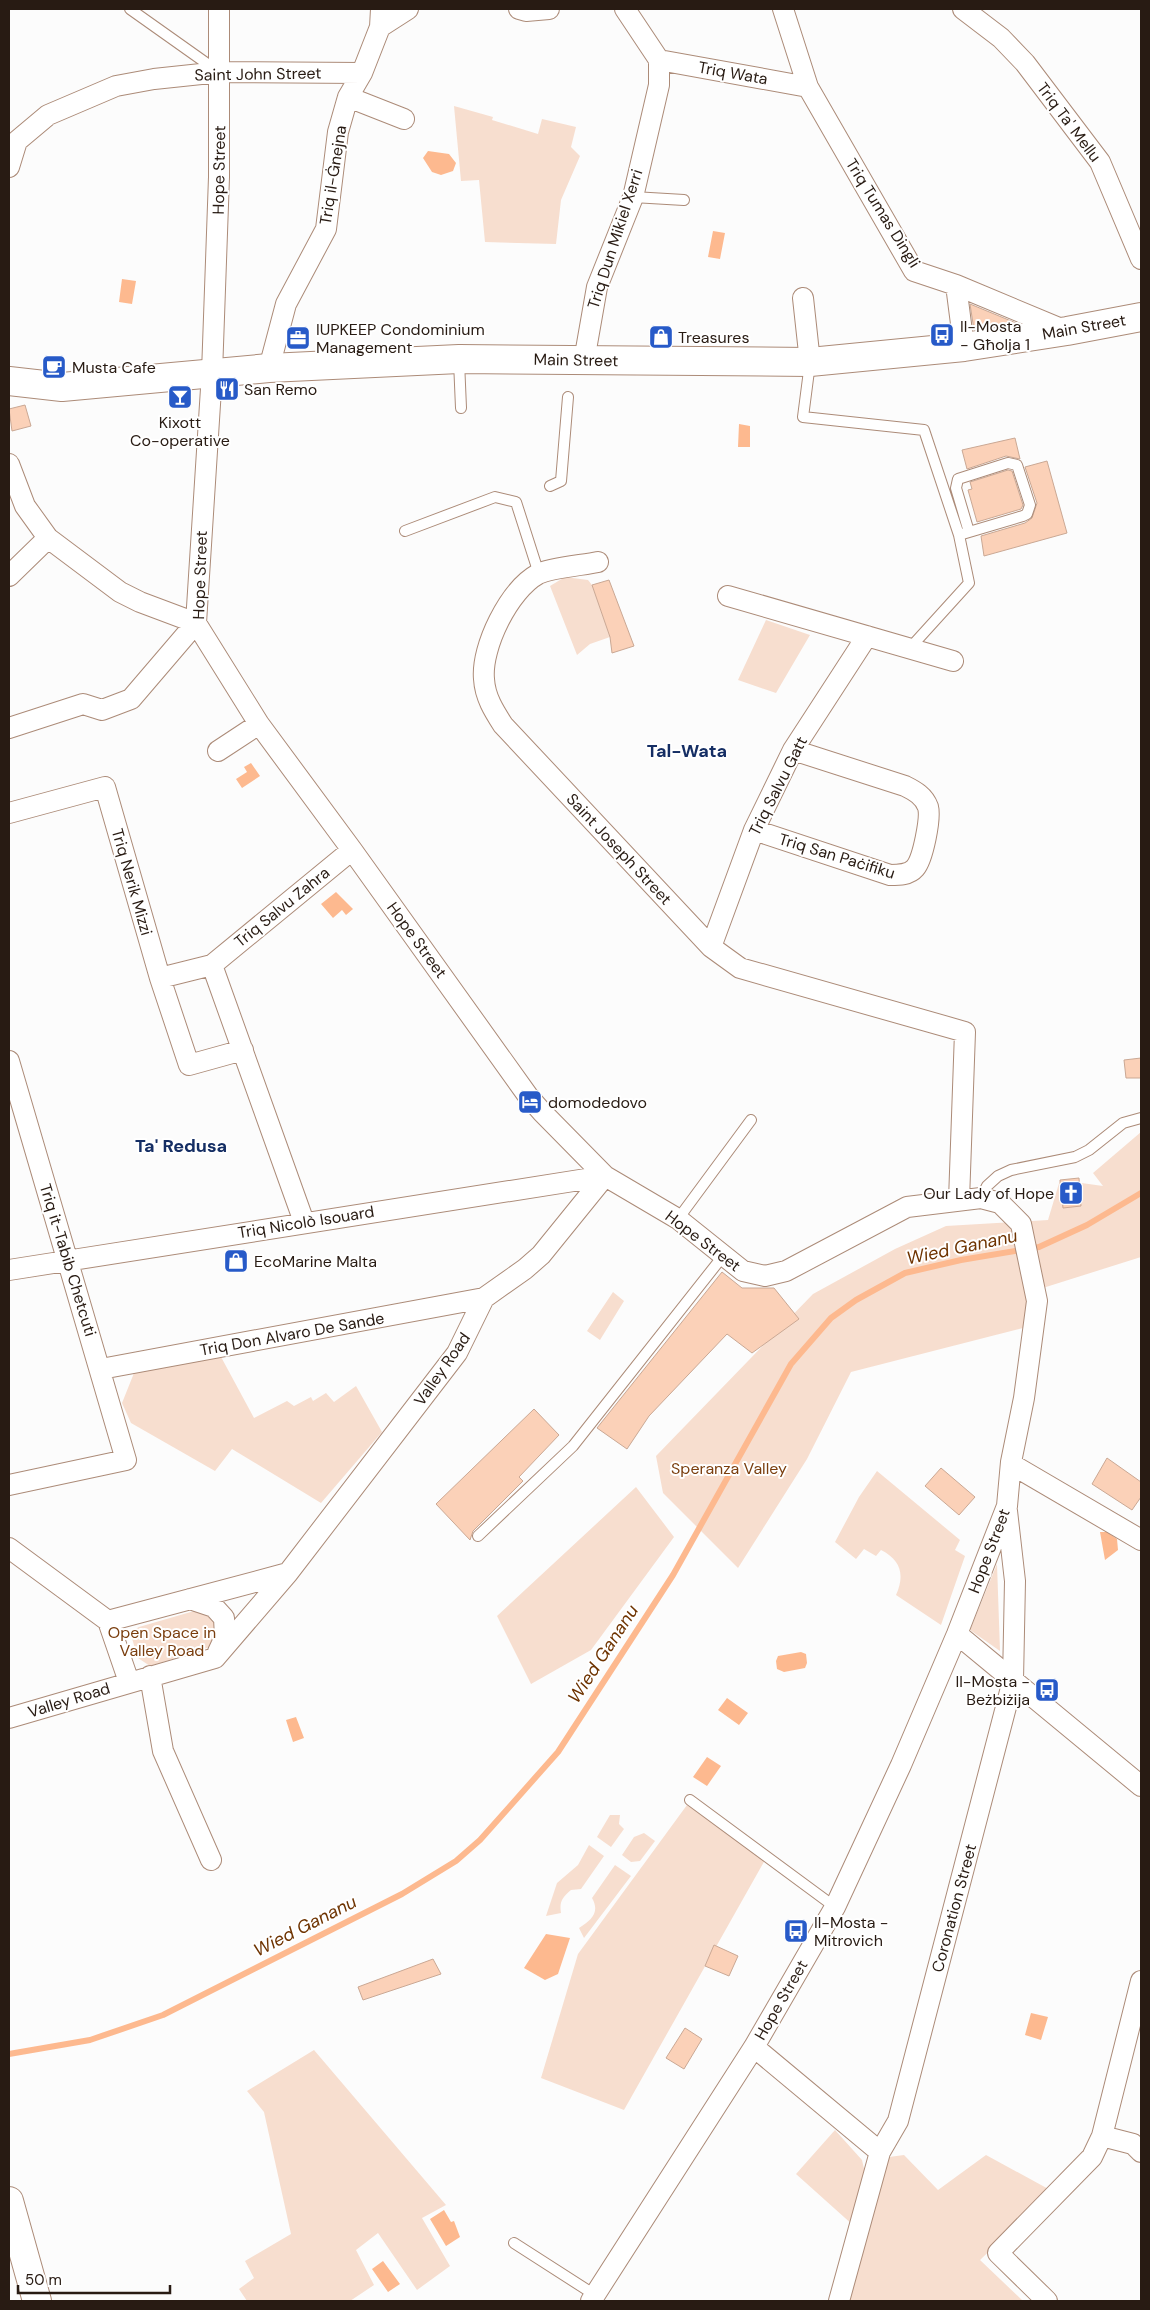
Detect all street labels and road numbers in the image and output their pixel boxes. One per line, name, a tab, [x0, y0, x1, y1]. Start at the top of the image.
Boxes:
street label: Triq Wata	[697, 57, 769, 89]
street label: Saint John Street	[194, 62, 322, 86]
street label: Triq Ta' Mellu	[1032, 78, 1106, 166]
street label: Triq il-Ġnejna	[315, 124, 351, 226]
street label: Hope Street	[208, 125, 230, 215]
street label: Triq Tumas Dingli	[841, 154, 925, 272]
street label: Triq Dun Mikiel Xerri	[582, 166, 648, 312]
street label: Main Street	[1040, 309, 1128, 345]
street label: Main Street	[533, 349, 619, 371]
street label: Hope Street	[188, 530, 212, 620]
street label: Triq Salvu Gatt	[744, 733, 812, 839]
street label: Saint Joseph Street	[562, 789, 676, 909]
street label: Triq Nerik Mizzi	[107, 826, 157, 938]
street label: Triq San Paċifiku	[776, 828, 898, 884]
street label: Triq Salvu Zahra	[230, 862, 334, 952]
street label: Hope Street	[382, 898, 452, 982]
street label: Triq it-Tabib Chetcuti	[35, 1181, 101, 1339]
street label: Triq Nicolò Isouard	[236, 1201, 376, 1243]
street label: Hope Street	[661, 1206, 745, 1276]
street label: Triq Don Alvaro De Sande	[198, 1307, 386, 1361]
street label: Valley Road	[409, 1328, 475, 1410]
street label: Hope Street	[963, 1506, 1015, 1596]
street label: Valley Road	[25, 1678, 113, 1722]
street label: Coronation Street	[927, 1841, 981, 1975]
street label: Hope Street	[750, 1956, 812, 2044]

